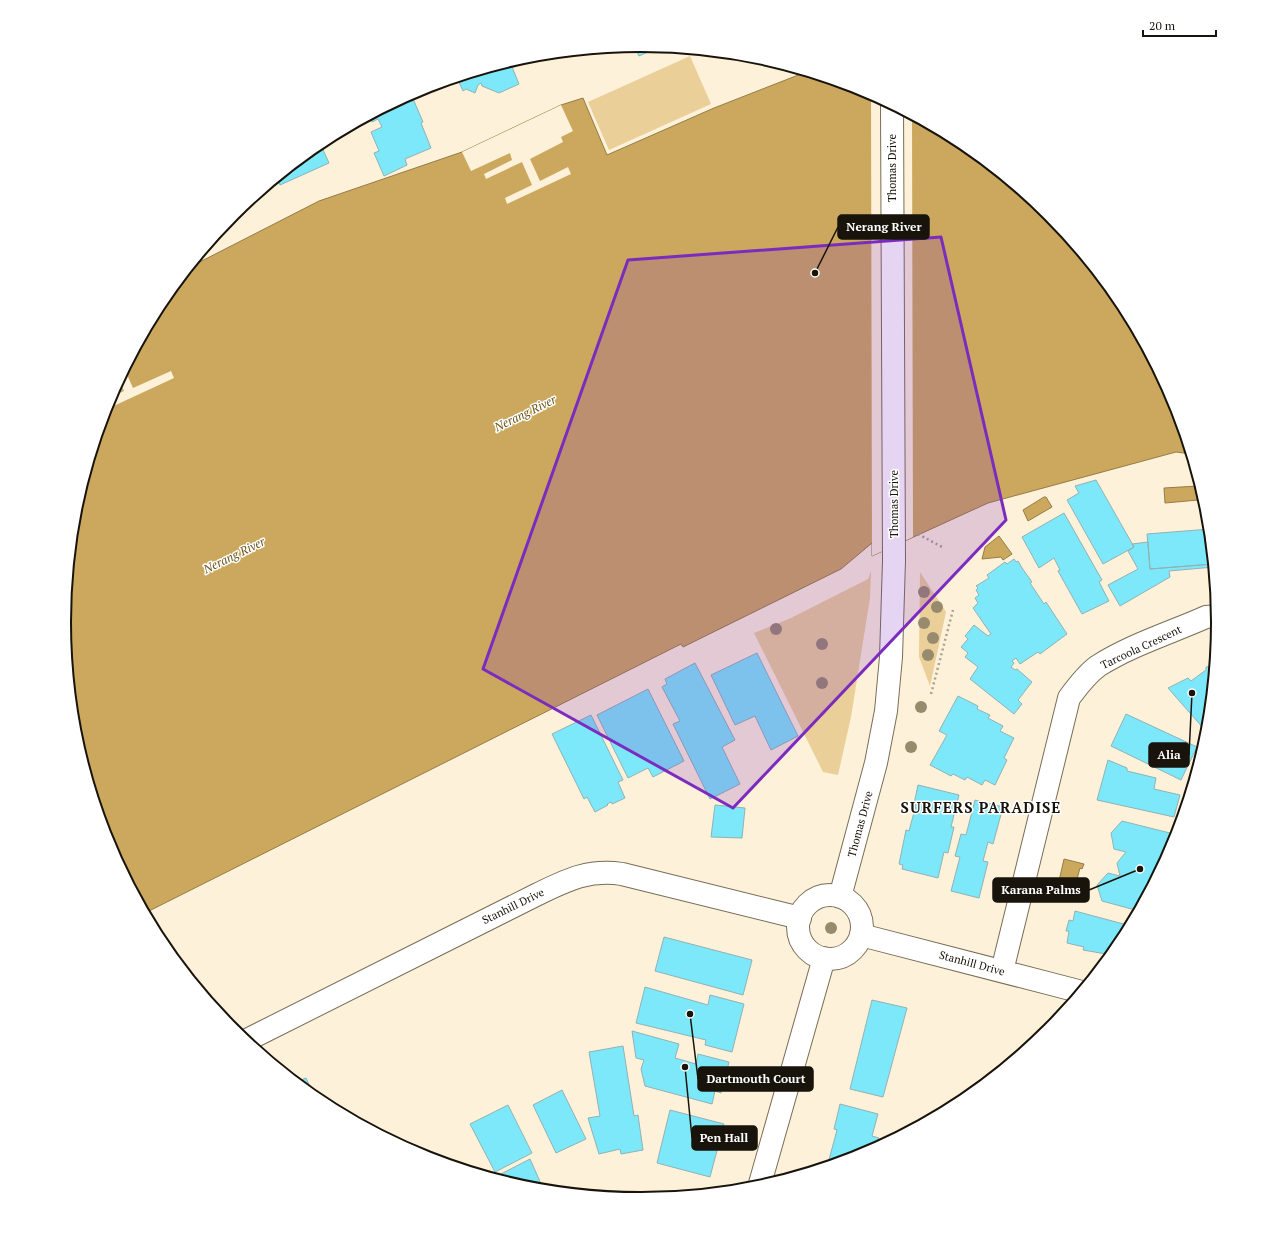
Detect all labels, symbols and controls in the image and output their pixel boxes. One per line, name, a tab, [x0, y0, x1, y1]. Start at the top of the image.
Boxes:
scale bar	[1143, 12, 1216, 38]
text: 20 m	[1149, 18, 1176, 33]
street label: Thomas Drive	[885, 134, 899, 202]
callout: Nerang River	[838, 215, 929, 239]
text: Nerang River	[846, 219, 923, 234]
water label: Nerang River	[491, 391, 560, 435]
street label: Thomas Drive	[887, 470, 901, 538]
water label: Nerang River	[200, 533, 269, 577]
street label: Tarcoola Crescent	[1098, 622, 1184, 672]
callout: Alia	[1149, 743, 1189, 767]
text: Alia	[1157, 747, 1181, 762]
street label: Thomas Drive	[844, 789, 876, 859]
district label: SURFERS PARADISE	[901, 797, 1061, 817]
callout: Karana Palms	[993, 878, 1089, 902]
text: Karana Palms	[1001, 882, 1081, 897]
street label: Stanhill Drive	[480, 885, 547, 927]
street label: Stanhill Drive	[938, 948, 1007, 979]
callout: Dartmouth Court	[698, 1067, 813, 1091]
text: Dartmouth Court	[707, 1071, 806, 1086]
callout: Pen Hall	[692, 1126, 757, 1150]
text: Pen Hall	[700, 1130, 748, 1145]

